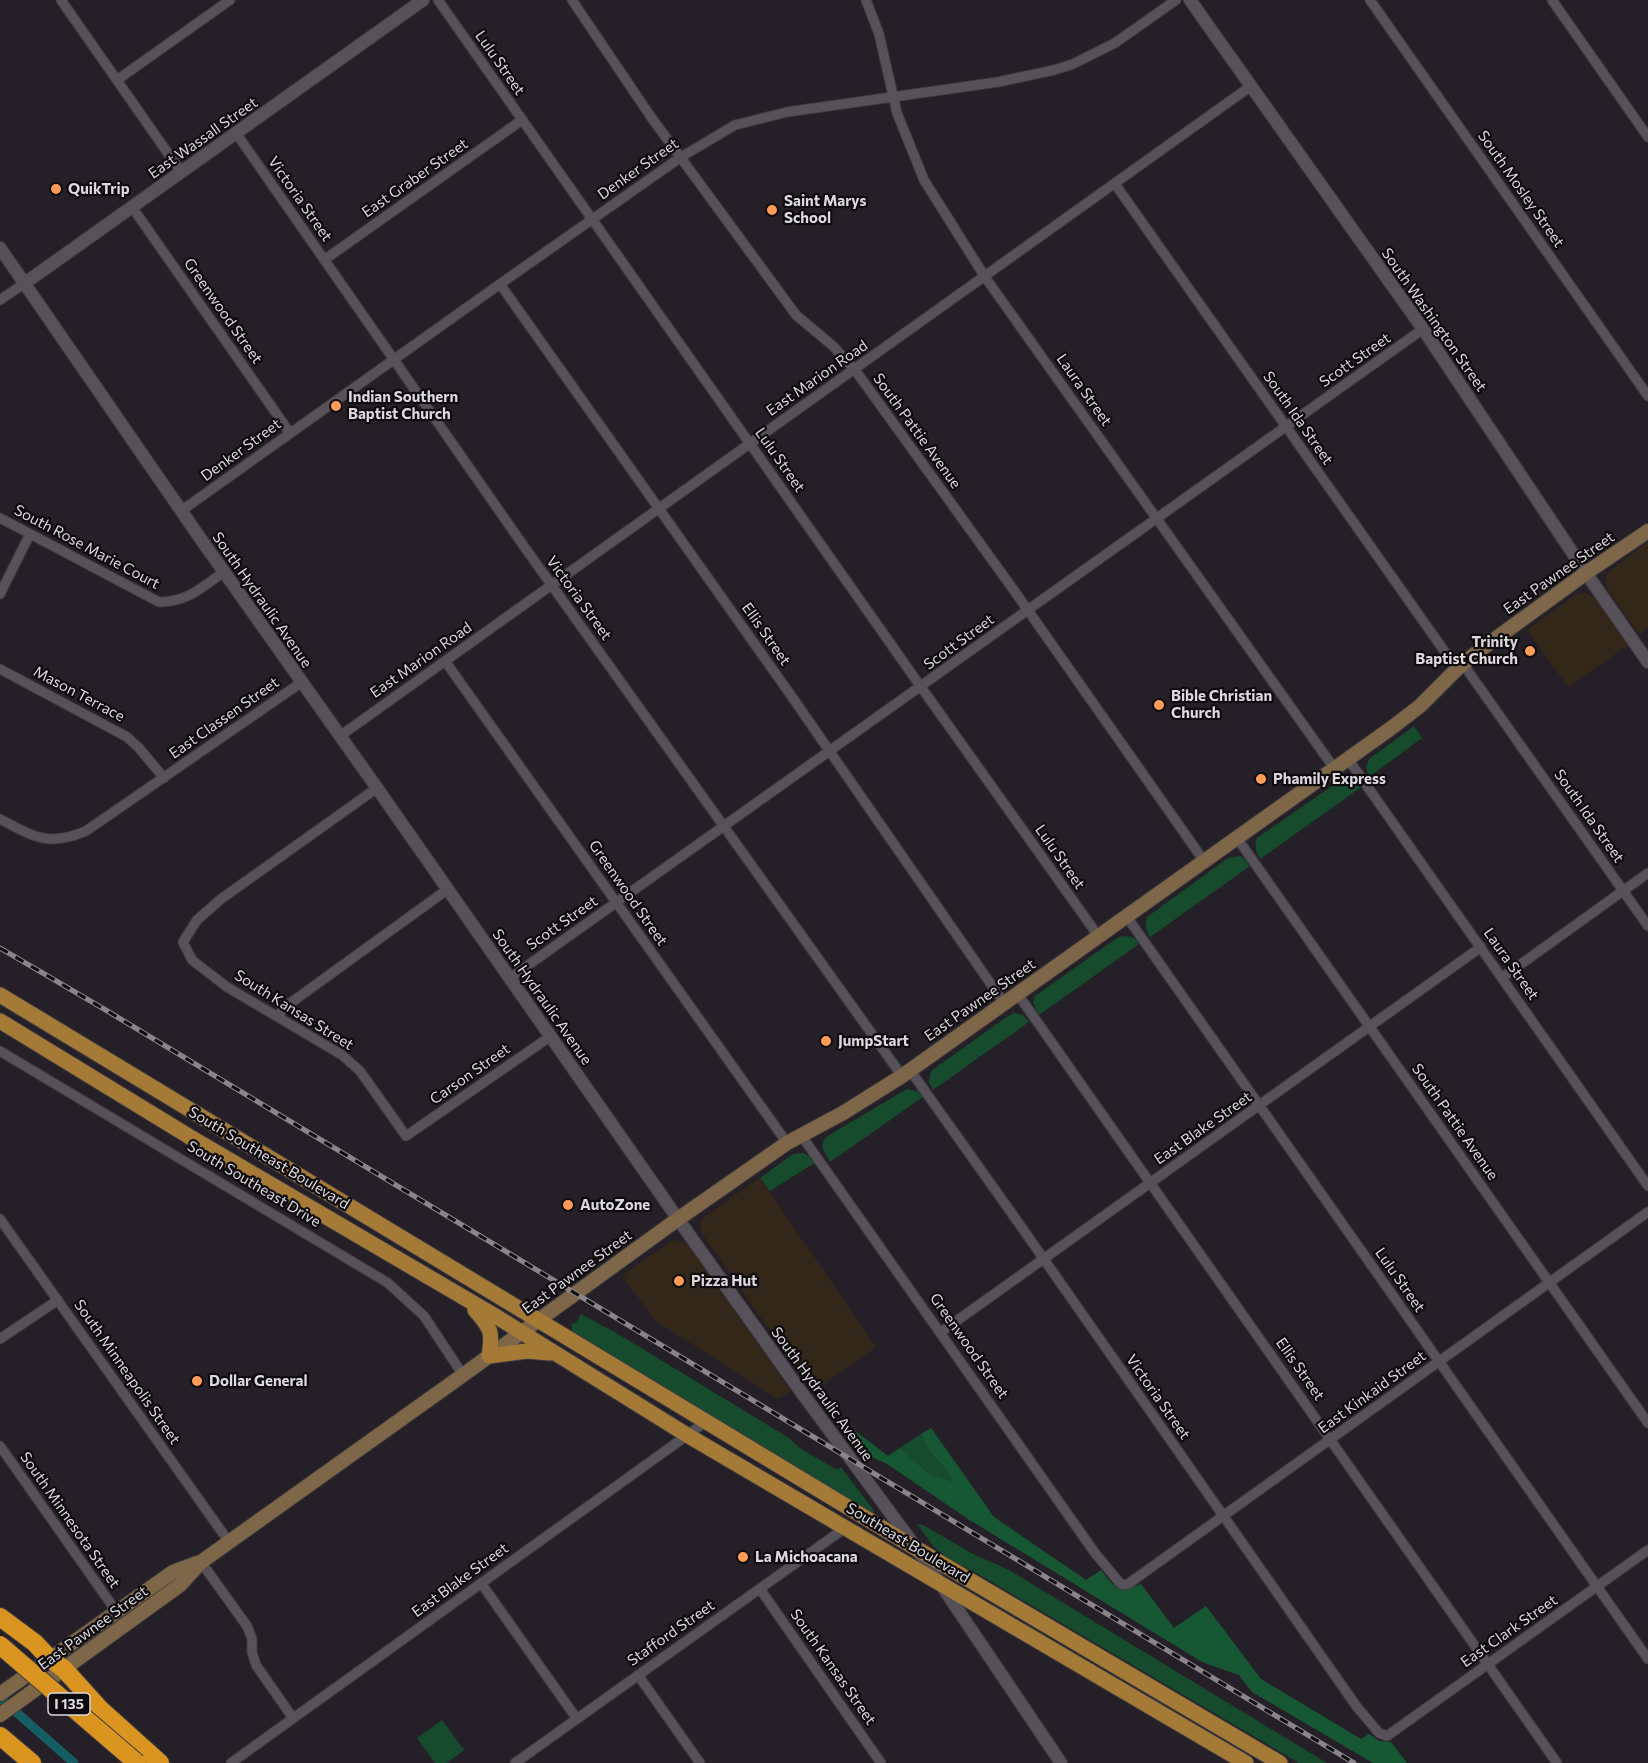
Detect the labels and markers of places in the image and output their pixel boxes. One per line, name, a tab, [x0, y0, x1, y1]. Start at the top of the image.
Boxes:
place label: QuikTrip	[68, 180, 130, 198]
marker: QuikTrip	[49, 182, 63, 196]
place label: Saint Marys School	[784, 192, 866, 227]
marker: Saint Marys School	[765, 203, 779, 217]
place label: Indian Southern Baptist Church	[348, 388, 458, 423]
marker: Indian Southern Baptist Church	[329, 399, 343, 413]
place label: Trinity Baptist Church	[1415, 633, 1518, 668]
marker: Trinity Baptist Church	[1523, 644, 1537, 658]
place label: Bible Christian Church	[1171, 687, 1272, 722]
marker: Bible Christian Church	[1152, 698, 1166, 712]
place label: Phamily Express	[1273, 770, 1386, 788]
marker: Phamily Express	[1254, 772, 1268, 786]
place label: JumpStart	[838, 1032, 909, 1050]
marker: JumpStart	[819, 1034, 833, 1048]
place label: AutoZone	[580, 1196, 650, 1214]
marker: AutoZone	[561, 1198, 575, 1212]
place label: Pizza Hut	[691, 1272, 757, 1290]
marker: Pizza Hut	[672, 1274, 686, 1288]
place label: Dollar General	[209, 1372, 308, 1390]
marker: Dollar General	[190, 1374, 204, 1388]
place label: La Michoacana	[755, 1548, 858, 1566]
marker: La Michoacana	[736, 1550, 750, 1564]

